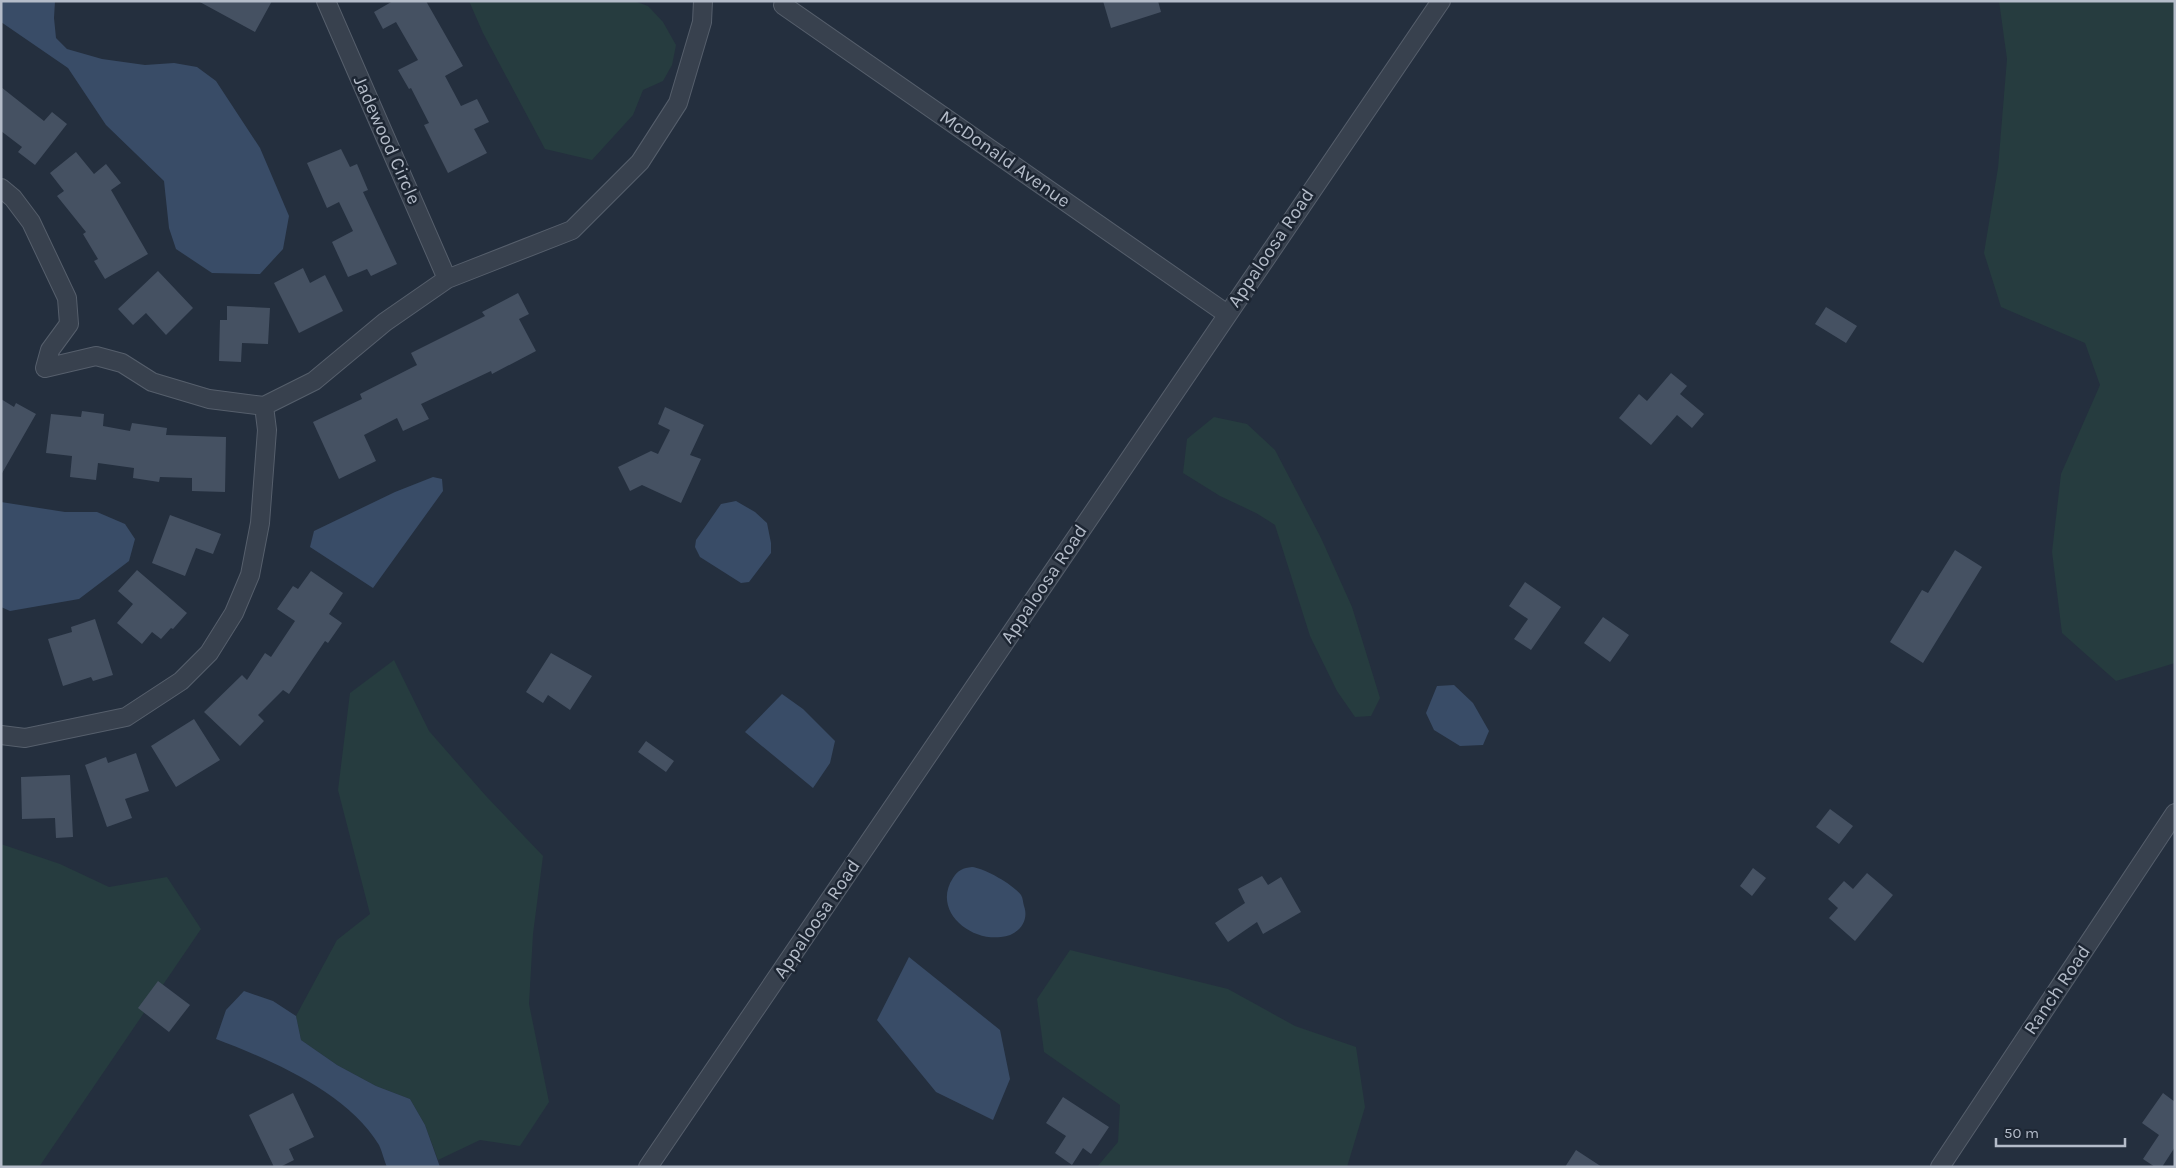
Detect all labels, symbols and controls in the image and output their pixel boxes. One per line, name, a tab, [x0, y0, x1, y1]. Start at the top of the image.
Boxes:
street label: Jadewood Circle	[349, 72, 425, 208]
street label: McDonald Avenue	[935, 106, 1075, 212]
street label: Appaloosa Road	[1223, 184, 1319, 312]
street label: Appaloosa Road	[996, 520, 1092, 648]
street label: Appaloosa Road	[769, 855, 865, 983]
street label: Ranch Road	[2019, 941, 2095, 1039]
scale bar	[1996, 1116, 2125, 1148]
text: 50 m	[2004, 1124, 2039, 1142]

